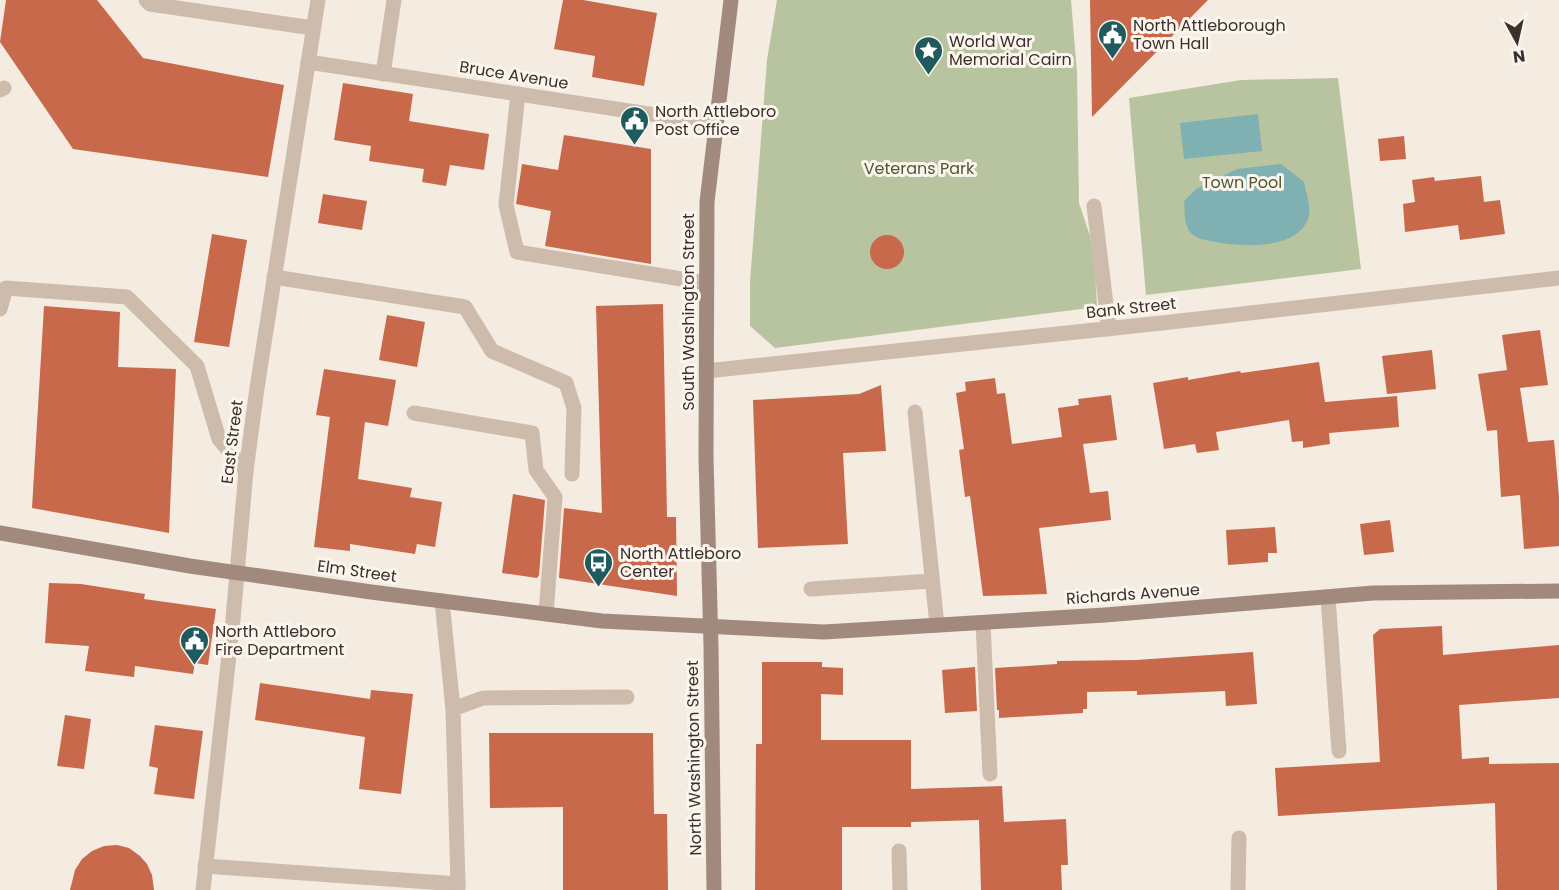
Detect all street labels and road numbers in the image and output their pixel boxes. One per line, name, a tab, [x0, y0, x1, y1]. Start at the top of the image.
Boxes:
street label: Bruce Avenue	[458, 55, 570, 95]
street label: South Washington Street	[677, 213, 700, 411]
street label: Bank Street	[1085, 292, 1177, 324]
street label: East Street	[215, 399, 249, 485]
street label: Elm Street	[316, 554, 398, 588]
street label: Richards Avenue	[1065, 578, 1201, 610]
street label: North Washington Street	[681, 660, 707, 856]

